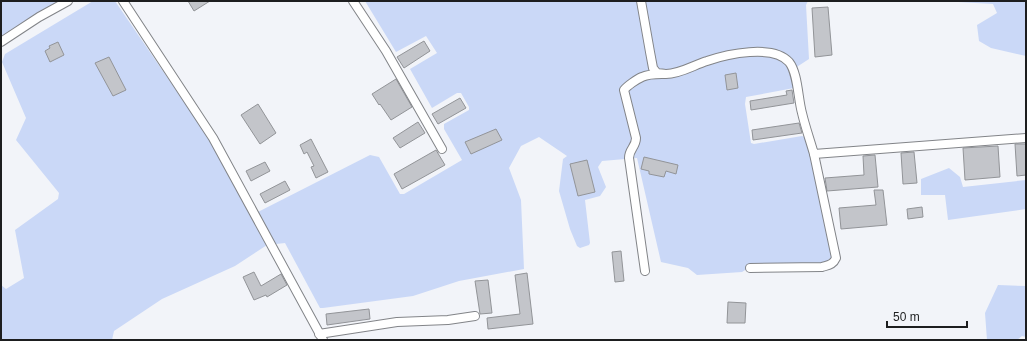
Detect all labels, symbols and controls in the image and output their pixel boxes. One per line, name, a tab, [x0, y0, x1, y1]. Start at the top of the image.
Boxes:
scale bar	[887, 303, 967, 329]
text: 50 m	[893, 310, 920, 324]

